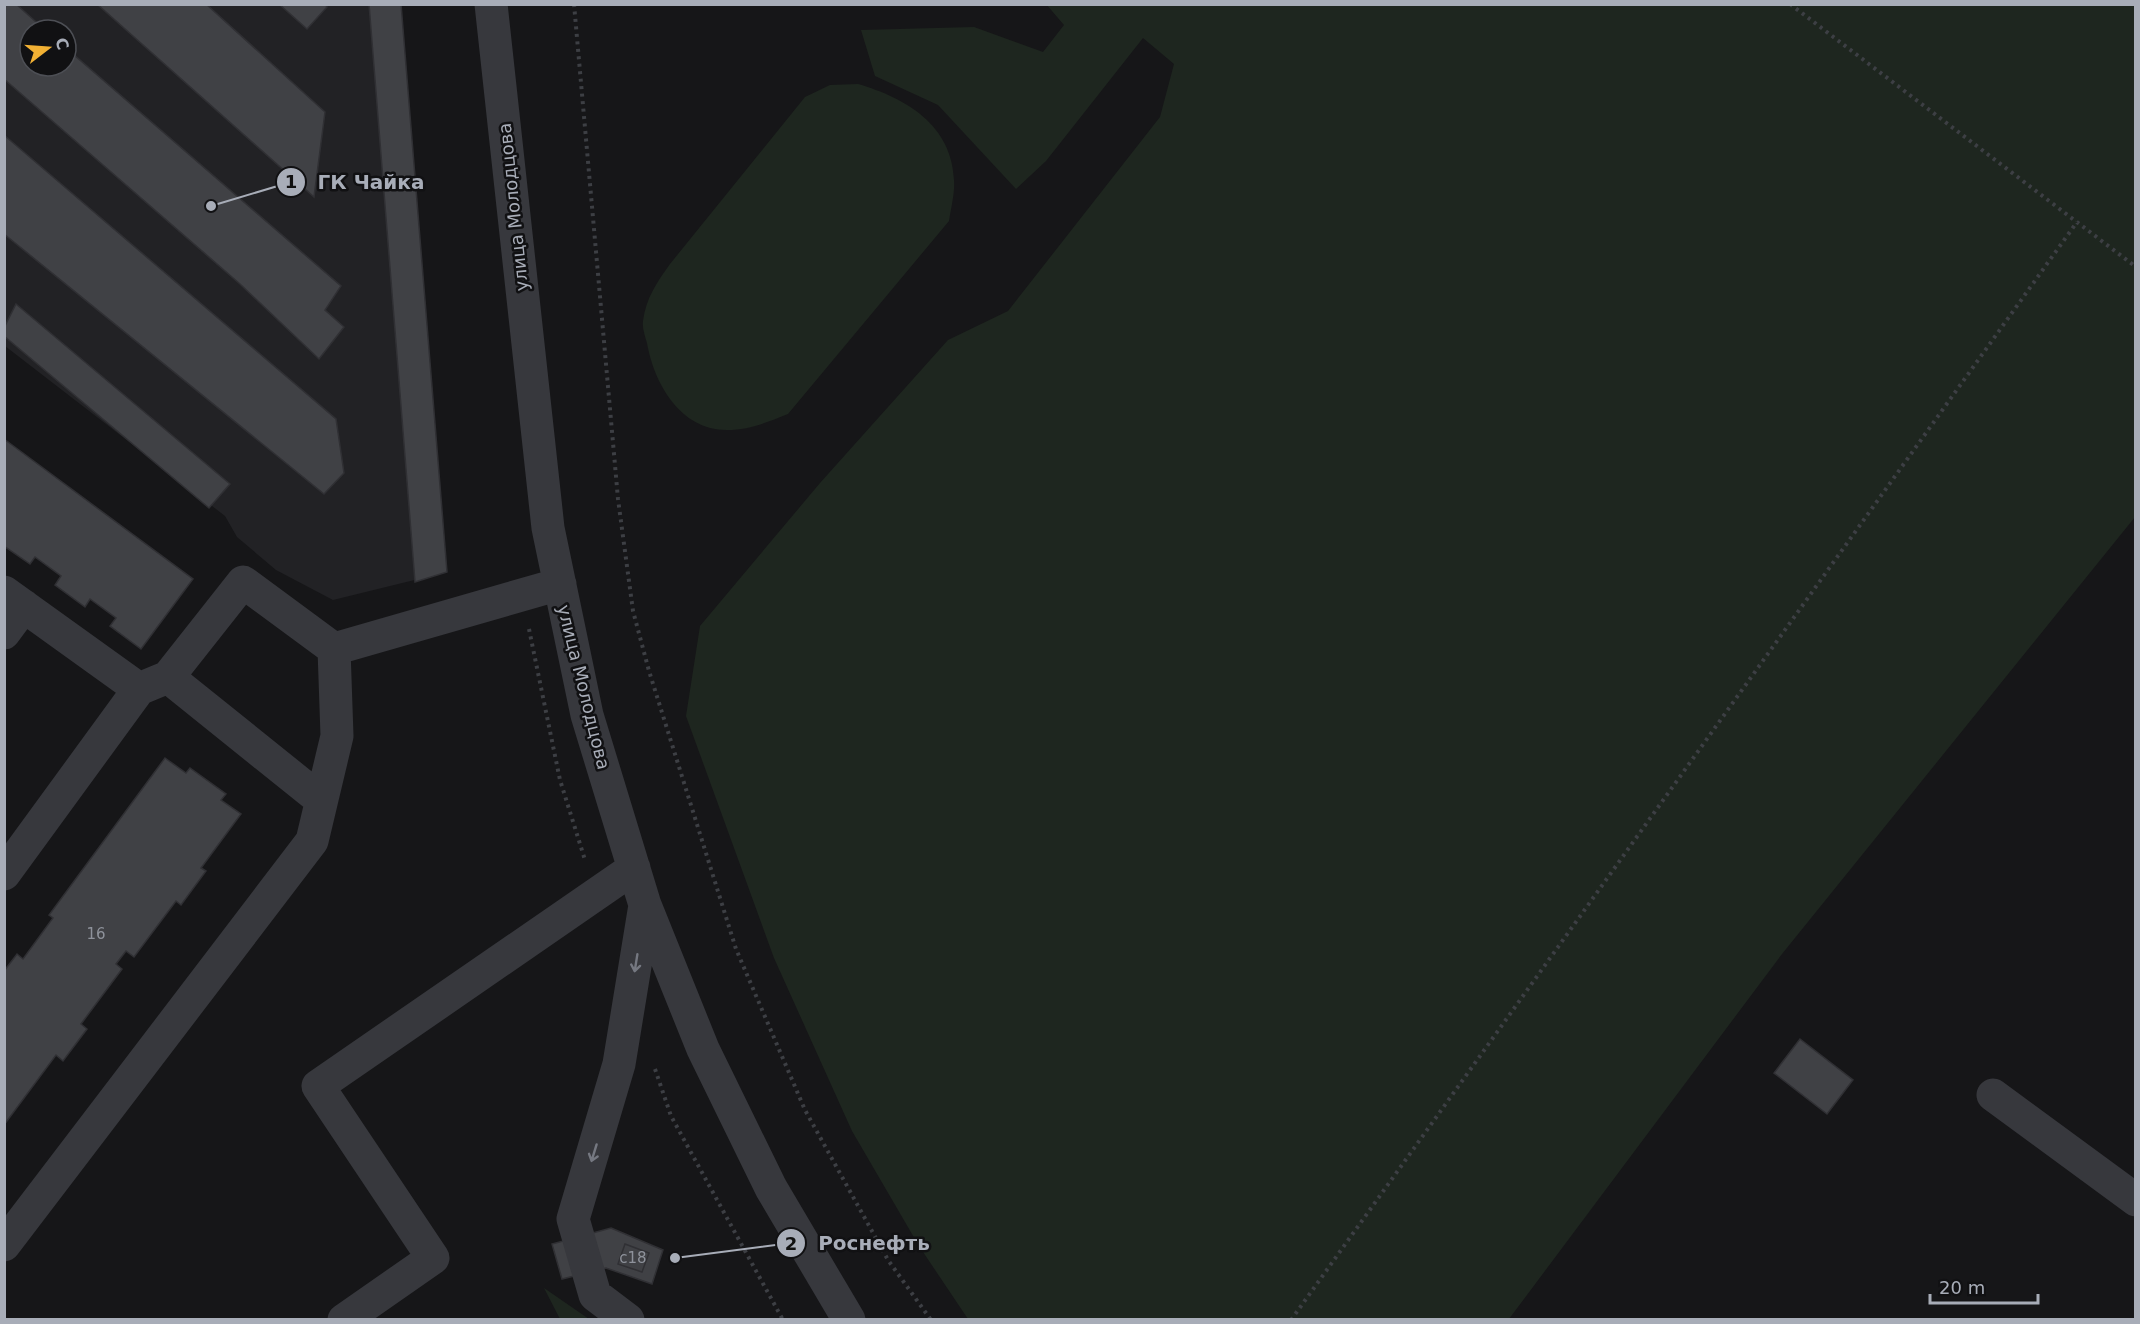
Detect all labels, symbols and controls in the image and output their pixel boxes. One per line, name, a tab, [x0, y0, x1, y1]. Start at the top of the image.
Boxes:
north arrow	[18, 18, 78, 78]
text: С	[51, 35, 73, 52]
street label: улица Молодцова	[494, 122, 532, 292]
callout: ГК Чайка	[276, 163, 437, 201]
text: ГК Чайка	[318, 170, 424, 194]
text: 1	[285, 171, 297, 192]
street label: улица Молодцова	[553, 602, 615, 772]
house number: 16	[86, 925, 106, 943]
one-way arrow	[630, 952, 641, 972]
one-way arrow	[588, 1143, 599, 1162]
callout: Роснефть	[776, 1224, 942, 1262]
text: Роснефть	[818, 1231, 930, 1255]
text: 2	[785, 1233, 797, 1254]
house number: с18	[619, 1249, 647, 1267]
scale bar	[1930, 1267, 2038, 1305]
text: 20 m	[1939, 1277, 1985, 1298]

